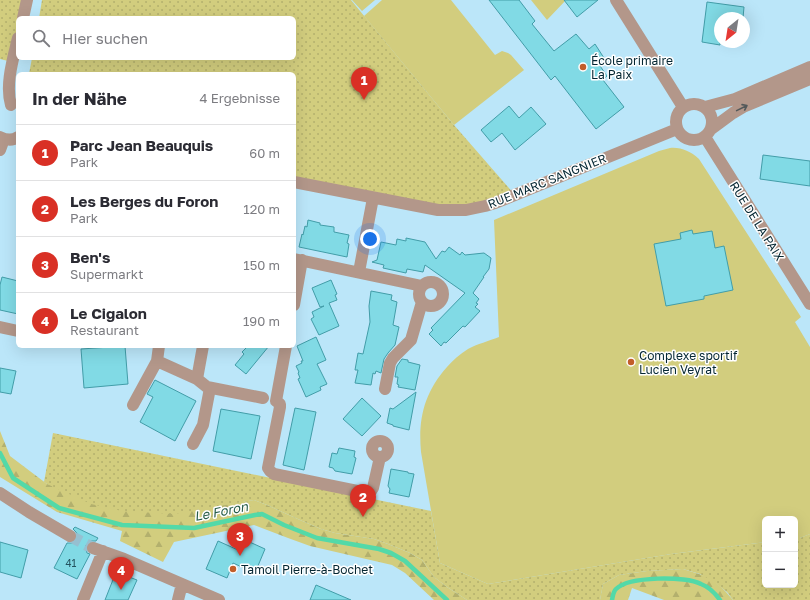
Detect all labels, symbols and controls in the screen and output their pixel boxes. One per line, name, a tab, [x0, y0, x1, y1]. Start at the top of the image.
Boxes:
north arrow	[714, 12, 750, 48]
search box	[16, 16, 296, 60]
icon: search	[30, 27, 52, 49]
text: Hier suchen	[62, 29, 148, 47]
place label: École primaire La Paix	[591, 53, 673, 82]
marker: École primaire La Paix	[578, 62, 588, 72]
pin: 1	[351, 67, 377, 100]
text: In der Nähe	[32, 88, 127, 109]
text: 4 Ergebnisse	[200, 90, 280, 106]
one-way arrow	[736, 104, 748, 111]
text: Parc Jean Beauquis	[70, 136, 213, 154]
text: 1	[42, 145, 48, 161]
text: 60 m	[249, 145, 280, 161]
street label: RUE MARC SANGNIER	[486, 150, 608, 212]
text: Park	[70, 154, 98, 170]
street label: RUE DE LA PAIX	[727, 179, 787, 264]
text: Les Berges du Foron	[70, 192, 218, 210]
text: 2	[41, 201, 49, 217]
text: 120 m	[243, 201, 280, 217]
text: Park	[70, 210, 98, 226]
your location	[360, 229, 380, 249]
text: Ben's	[70, 248, 110, 266]
text: 3	[41, 257, 49, 273]
text: 150 m	[243, 257, 280, 273]
text: Supermarkt	[70, 266, 144, 282]
text: Le Cigalon	[70, 304, 147, 322]
text: 4	[41, 313, 49, 329]
text: 190 m	[243, 313, 280, 329]
text: Restaurant	[70, 322, 139, 338]
place label: Complexe sportif Lucien Veyrat	[639, 348, 738, 377]
marker: Complexe sportif Lucien Veyrat	[626, 357, 636, 367]
pin: 2	[350, 484, 376, 517]
water label: Le Foron	[193, 498, 250, 524]
map controls	[762, 516, 798, 588]
button: +	[762, 516, 798, 552]
pin: 3	[227, 523, 253, 556]
button: −	[762, 552, 798, 588]
house number: 41	[66, 557, 77, 569]
pin: 4	[108, 557, 134, 590]
place label: Tamoil Pierre-à-Bochet	[241, 562, 373, 577]
marker: Tamoil Pierre-à-Bochet	[228, 564, 238, 574]

